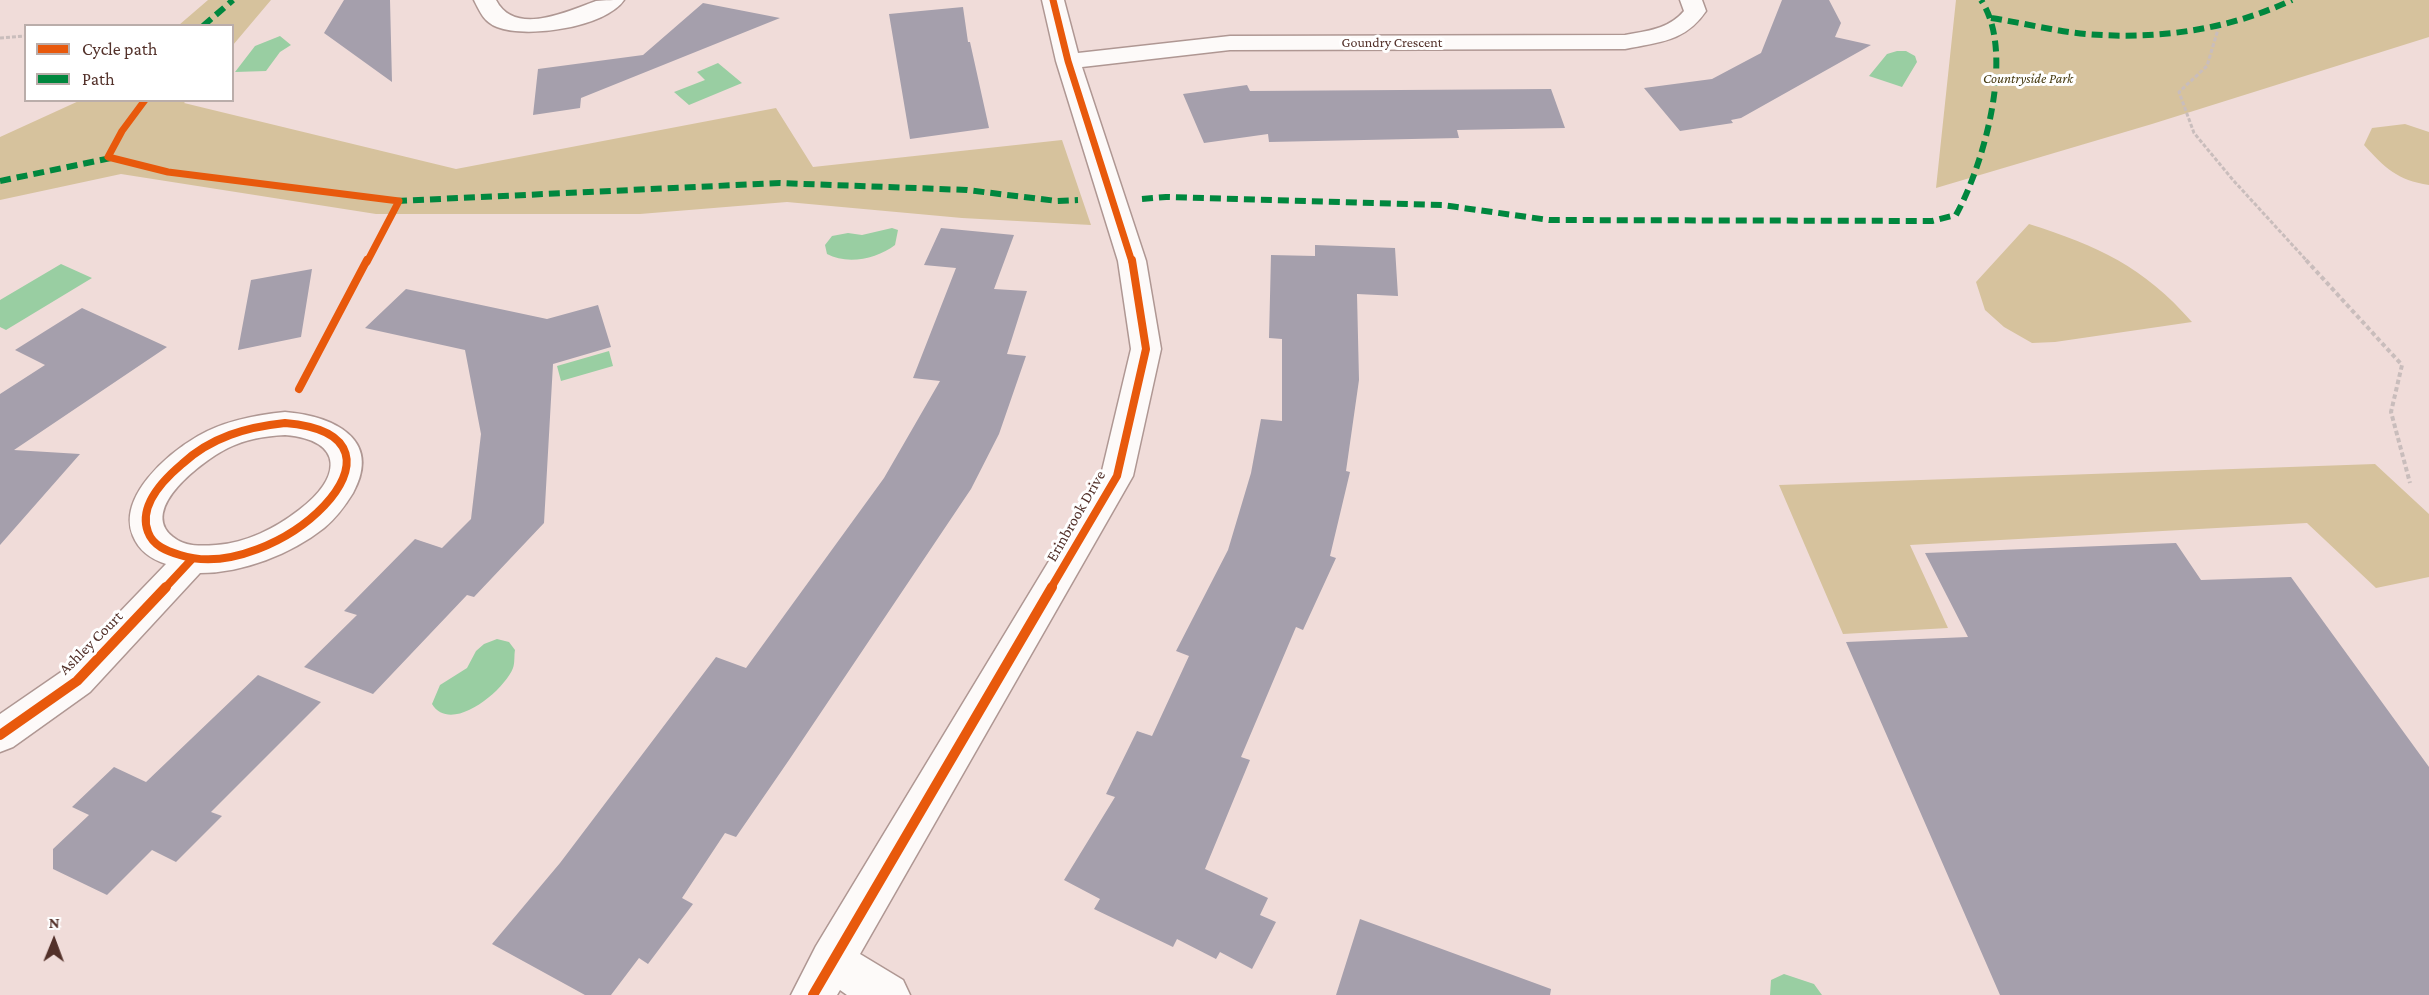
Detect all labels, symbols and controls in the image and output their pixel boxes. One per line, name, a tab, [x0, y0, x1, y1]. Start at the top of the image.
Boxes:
legend	[24, 24, 234, 102]
street label: Goundry Crescent	[1342, 35, 1442, 51]
text: Cycle path	[82, 39, 157, 59]
text: Path	[82, 69, 115, 89]
park label: Countryside Park	[1983, 71, 2073, 87]
street label: Erinbrook Drive	[1042, 467, 1110, 565]
street label: Ashley Court	[55, 607, 127, 679]
north arrow	[24, 911, 84, 971]
text: N	[49, 914, 60, 931]

